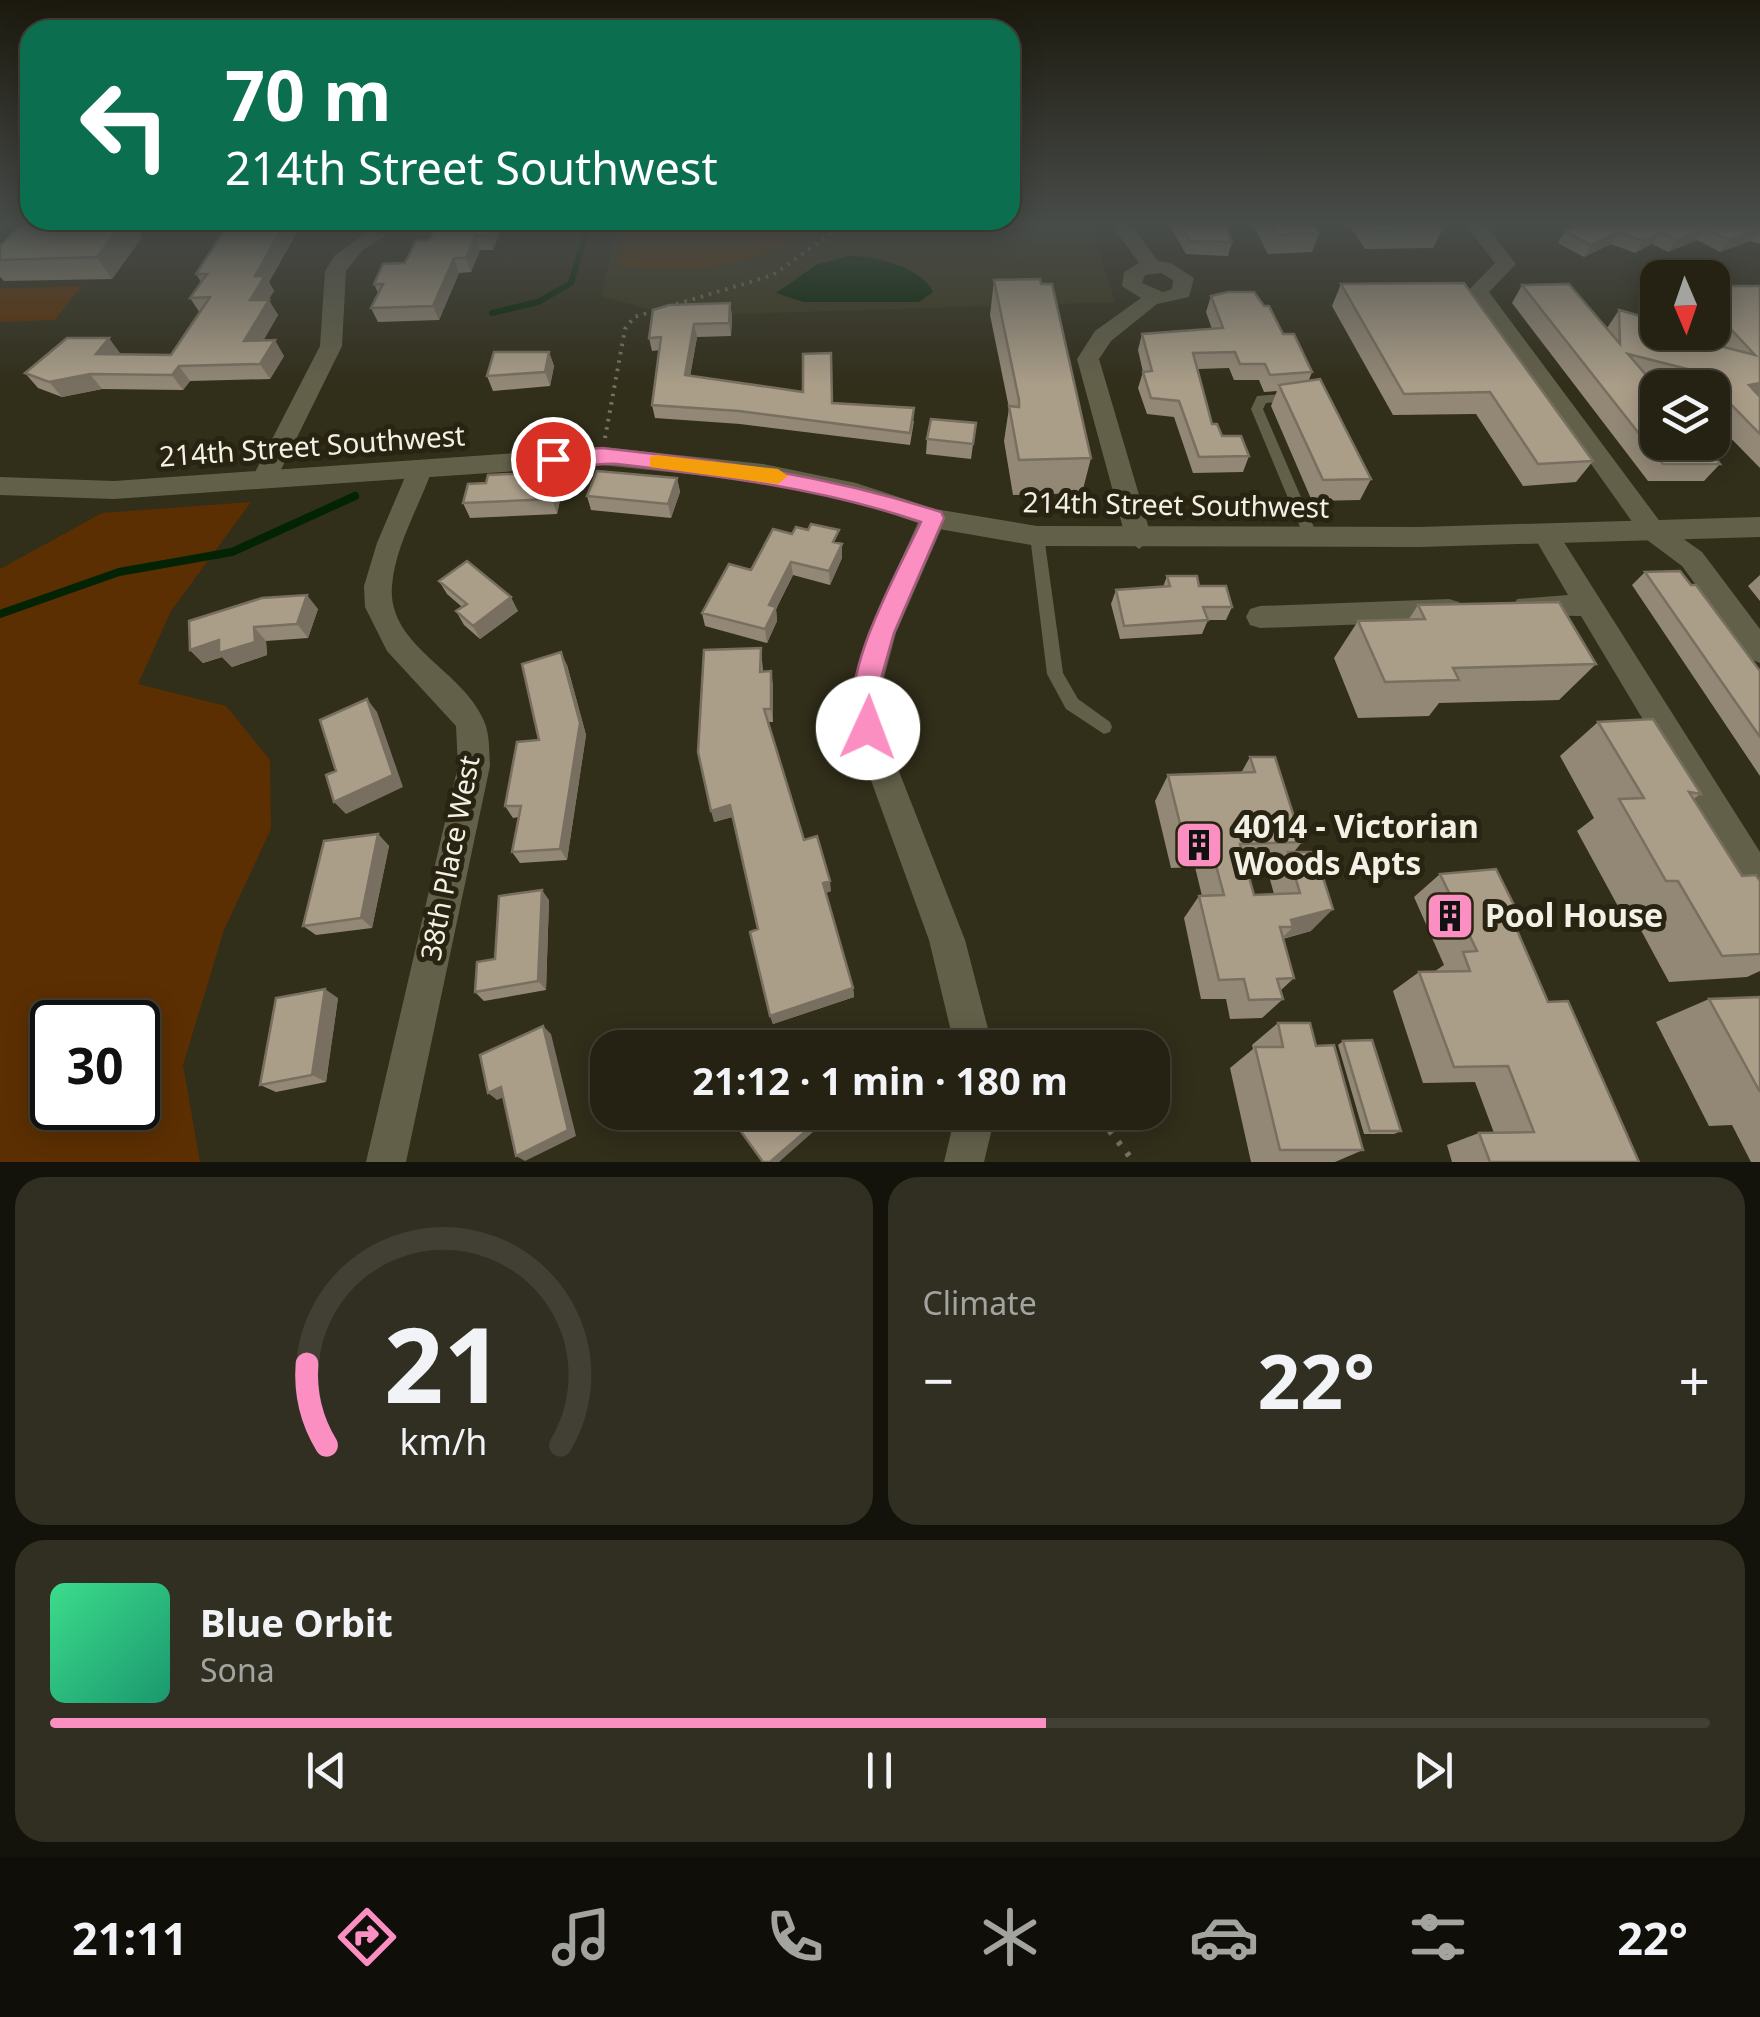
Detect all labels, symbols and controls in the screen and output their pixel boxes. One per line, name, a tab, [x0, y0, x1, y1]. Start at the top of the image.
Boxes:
text: 70 m	[225, 46, 392, 142]
icon: left	[60, 60, 190, 190]
text: 214th Street Southwest	[225, 137, 718, 198]
north arrow	[1640, 260, 1730, 350]
map controls	[1640, 260, 1730, 460]
button: layers	[1640, 370, 1730, 460]
street label: 214th Street Southwest	[158, 415, 466, 475]
pin	[511, 417, 596, 502]
icon: arrive	[526, 432, 581, 487]
street label: 214th Street Southwest	[1022, 482, 1330, 526]
position arrow	[816, 676, 920, 780]
street label: 38th Place West	[411, 752, 488, 963]
place label: 4014 - Victorian Woods Apts	[1234, 804, 1479, 884]
building icon: 4014 - Victorian Woods Apts	[1173, 819, 1225, 871]
building icon: Pool House	[1424, 890, 1476, 942]
place label: Pool House	[1485, 893, 1663, 936]
speed limit sign: 30	[30, 1000, 160, 1130]
text: 21:12 · 1 min · 180 m	[692, 1054, 1068, 1106]
text: Climate	[923, 1281, 1037, 1324]
text: 21	[384, 1292, 503, 1433]
text: 22°	[1257, 1329, 1375, 1431]
text: −	[923, 1342, 954, 1417]
text: +	[1679, 1342, 1710, 1417]
text: km/h	[400, 1417, 488, 1465]
text: Blue Orbit	[200, 1596, 393, 1648]
text: Sona	[200, 1648, 275, 1691]
icon: previous	[299, 1743, 354, 1798]
icon: pause	[852, 1743, 907, 1798]
icon: next	[1406, 1743, 1461, 1798]
icon: directions	[332, 1902, 402, 1972]
icon: music	[546, 1902, 616, 1972]
icon: phone	[760, 1902, 830, 1972]
icon: climate	[975, 1902, 1045, 1972]
icon: car	[1189, 1902, 1259, 1972]
icon: filters	[1403, 1902, 1473, 1972]
text: 21:11	[72, 1907, 188, 1968]
text: 22°	[1617, 1907, 1688, 1968]

